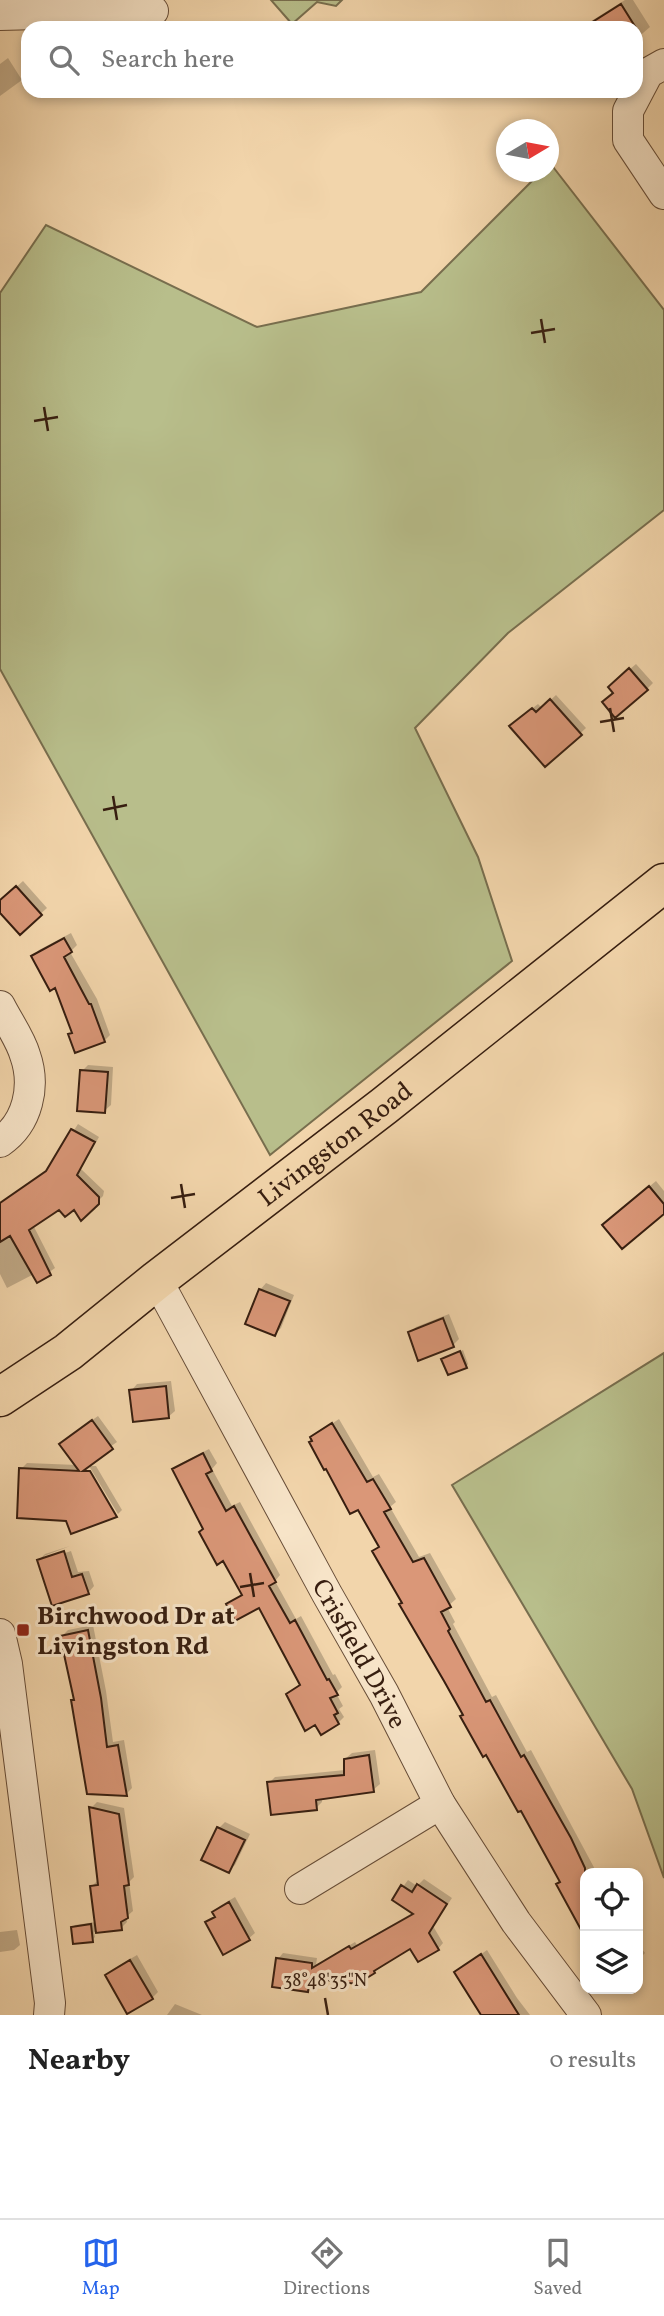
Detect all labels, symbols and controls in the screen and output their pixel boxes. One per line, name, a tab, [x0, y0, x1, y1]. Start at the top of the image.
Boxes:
search box	[21, 21, 643, 98]
icon: search	[45, 41, 83, 79]
text: Search here	[101, 42, 234, 78]
north arrow	[496, 119, 559, 182]
street label: Livingston Road	[251, 1074, 421, 1216]
street label: Crisfield Drive	[302, 1573, 415, 1735]
place label: Birchwood Dr at Livingston Rd	[37, 1599, 235, 1665]
marker: Birchwood Dr at Livingston Rd	[15, 1622, 31, 1638]
map controls	[580, 1868, 643, 1994]
button: locate	[580, 1868, 643, 1931]
button: layers	[580, 1931, 643, 1994]
text: 38°48'35"N	[283, 1969, 367, 1994]
text: Nearby	[28, 2040, 130, 2082]
text: 0 results	[549, 2045, 636, 2077]
tab: Map	[82, 2234, 120, 2302]
tab: Directions	[283, 2234, 370, 2302]
tab: Saved	[533, 2234, 582, 2302]

